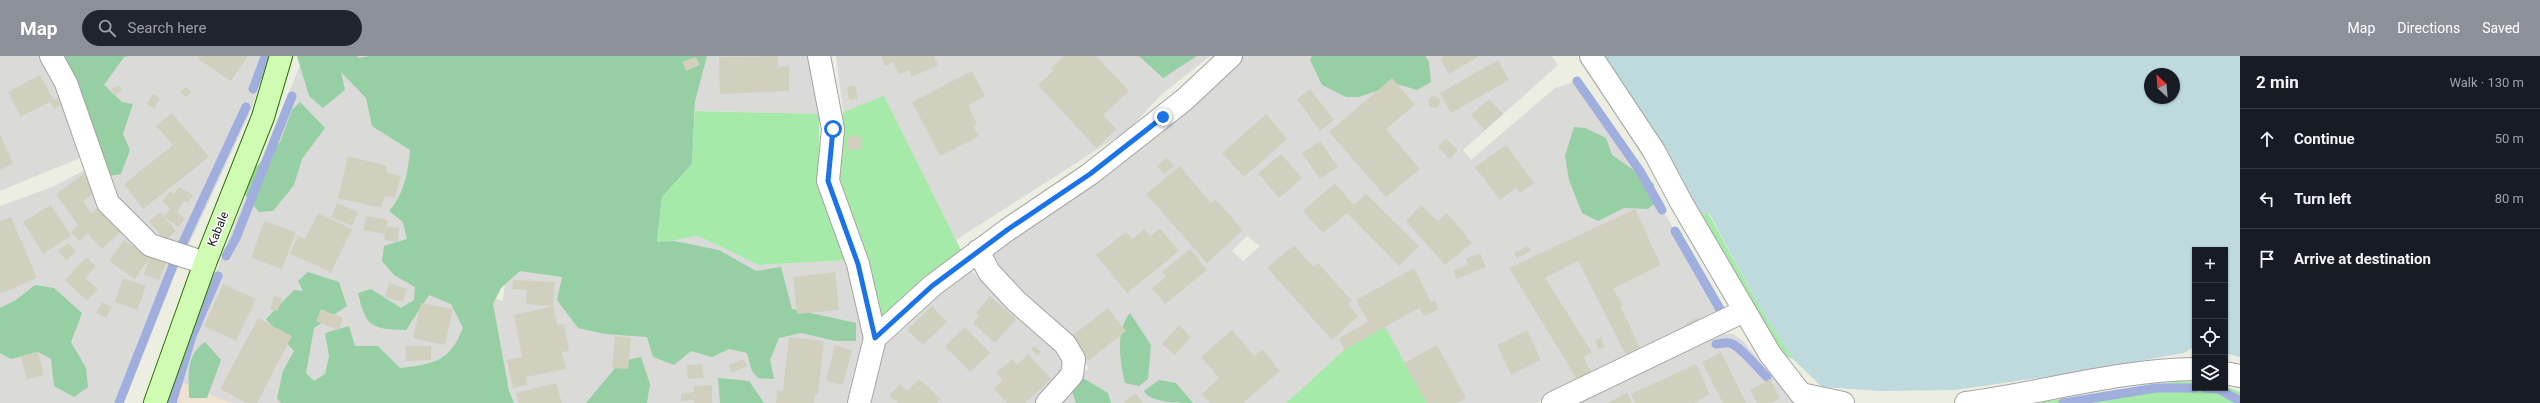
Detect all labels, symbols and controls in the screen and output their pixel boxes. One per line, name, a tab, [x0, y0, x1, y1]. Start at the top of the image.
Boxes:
search box	[82, 10, 362, 46]
text: Map	[20, 17, 58, 40]
icon: search	[96, 17, 118, 39]
text: Search here	[128, 19, 206, 37]
text: Map	[2348, 20, 2375, 36]
text: Directions	[2397, 20, 2460, 36]
text: Saved	[2482, 20, 2520, 36]
north arrow	[2144, 68, 2180, 104]
text: 2 min	[2256, 72, 2299, 92]
text: Walk · 130 m	[2449, 75, 2524, 90]
route end	[1154, 108, 1172, 126]
route start	[824, 120, 842, 138]
icon: ahead	[2256, 128, 2278, 150]
text: Continue	[2294, 130, 2355, 148]
text: 50 m	[2495, 131, 2524, 146]
icon: left	[2256, 188, 2278, 210]
text: Turn left	[2294, 190, 2351, 208]
text: 80 m	[2495, 191, 2524, 206]
street label: Kabale	[205, 209, 231, 249]
map controls	[2192, 247, 2228, 391]
button: +	[2192, 247, 2228, 283]
icon: arrive	[2256, 248, 2278, 270]
text: Arrive at destination	[2294, 250, 2431, 268]
button: −	[2192, 283, 2228, 319]
button: locate	[2192, 319, 2228, 355]
button: layers	[2192, 355, 2228, 391]

